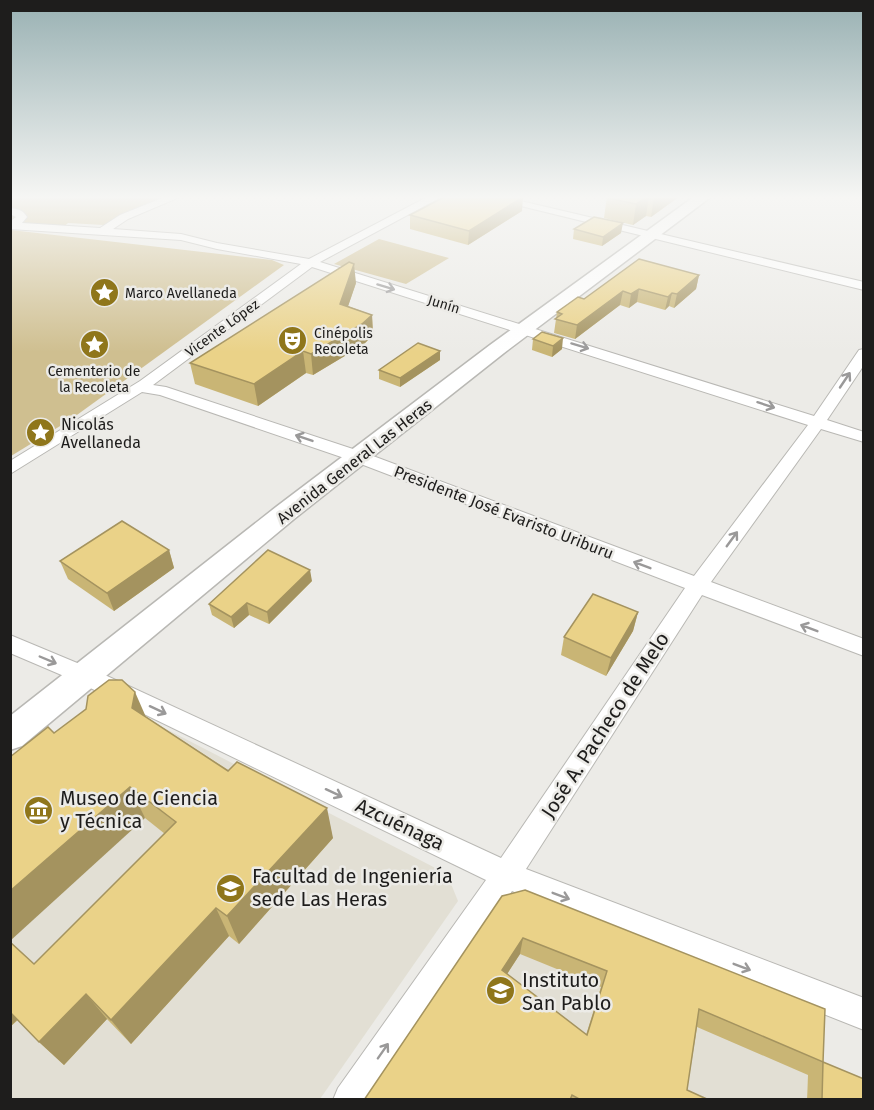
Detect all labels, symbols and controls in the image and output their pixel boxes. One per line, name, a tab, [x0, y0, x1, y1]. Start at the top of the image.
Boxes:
place icon: Marco Avellaneda	[88, 277, 120, 309]
one-way arrow	[376, 282, 395, 293]
place label: Marco Avellaneda	[125, 285, 237, 302]
street label: Junín	[426, 292, 462, 317]
street label: Vicente López	[182, 296, 262, 361]
theatre icon: Cinépolis Recoleta	[277, 325, 309, 357]
place label: Cinépolis Recoleta	[314, 325, 373, 358]
place icon: Cementerio de la Recoleta	[78, 328, 110, 360]
one-way arrow	[570, 341, 589, 352]
place label: Cementerio de la Recoleta	[48, 363, 140, 396]
one-way arrow	[839, 372, 852, 389]
street label: Avenida General Las Heras	[273, 395, 436, 528]
one-way arrow	[756, 400, 775, 411]
place label: Nicolás Avellaneda	[61, 415, 141, 452]
place icon: Nicolás Avellaneda	[24, 417, 56, 449]
one-way arrow	[295, 432, 313, 443]
street label: Presidente José Evaristo Uriburu	[391, 462, 616, 563]
one-way arrow	[726, 531, 738, 547]
one-way arrow	[634, 559, 652, 570]
one-way arrow	[800, 621, 819, 632]
street label: José A. Pacheco de Melo	[536, 628, 674, 822]
one-way arrow	[39, 654, 57, 666]
one-way arrow	[149, 704, 167, 716]
place label: Museo de Ciencia y Técnica	[60, 786, 218, 833]
one-way arrow	[325, 788, 343, 800]
street label: Azcuénaga	[352, 793, 448, 855]
museum icon: Museo de Ciencia y Técnica	[23, 794, 55, 826]
place label: Facultad de Ingeniería sede Las Heras	[252, 864, 453, 911]
school or university icon: Facultad de Ingeniería sede Las Heras	[215, 872, 247, 904]
one-way arrow	[551, 891, 569, 902]
one-way arrow	[733, 962, 751, 973]
place label: Instituto San Pablo	[522, 968, 612, 1015]
school or university icon: Instituto San Pablo	[485, 975, 517, 1007]
one-way arrow	[377, 1044, 389, 1060]

